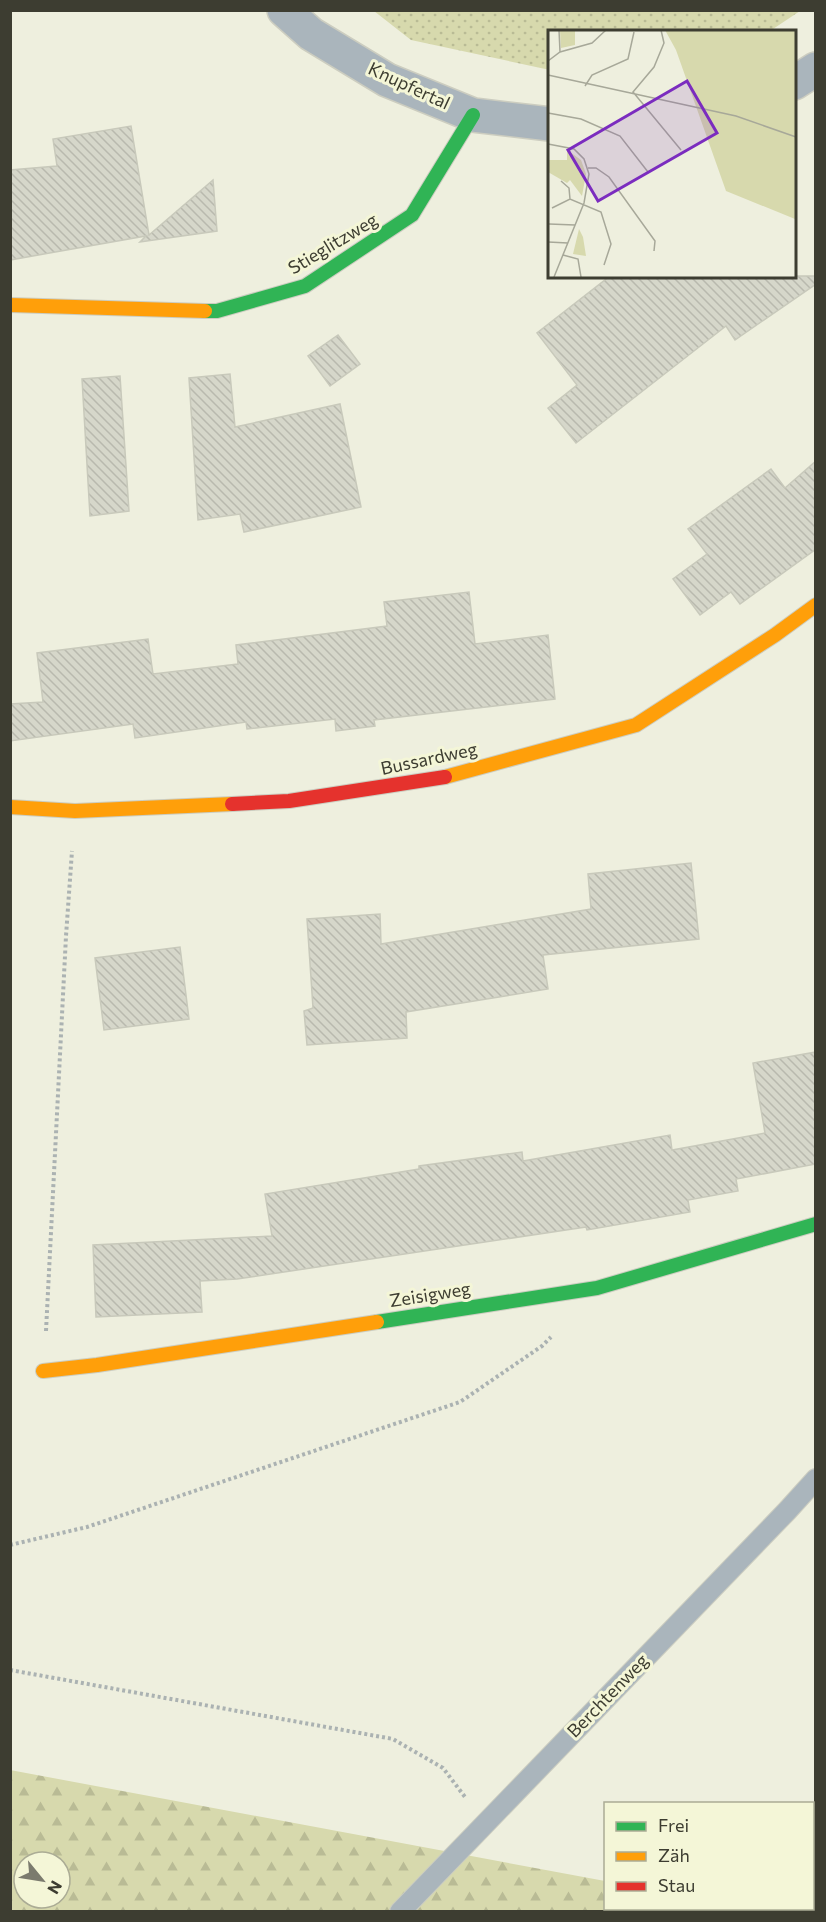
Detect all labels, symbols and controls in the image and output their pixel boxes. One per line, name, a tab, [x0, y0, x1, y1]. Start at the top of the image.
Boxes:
inset map	[548, 30, 796, 278]
street label: Knupfertal	[365, 57, 454, 114]
street label: Stieglitzweg	[284, 208, 381, 278]
street label: Bussardweg	[379, 737, 479, 779]
street label: Zeisigweg	[388, 1277, 472, 1311]
street label: Berchtenweg	[562, 1649, 653, 1742]
legend	[604, 1802, 814, 1910]
text: Frei	[658, 1814, 689, 1836]
text: Zäh	[658, 1844, 690, 1866]
north arrow	[12, 1850, 72, 1910]
text: Stau	[658, 1874, 695, 1896]
text: N	[44, 1878, 67, 1898]

